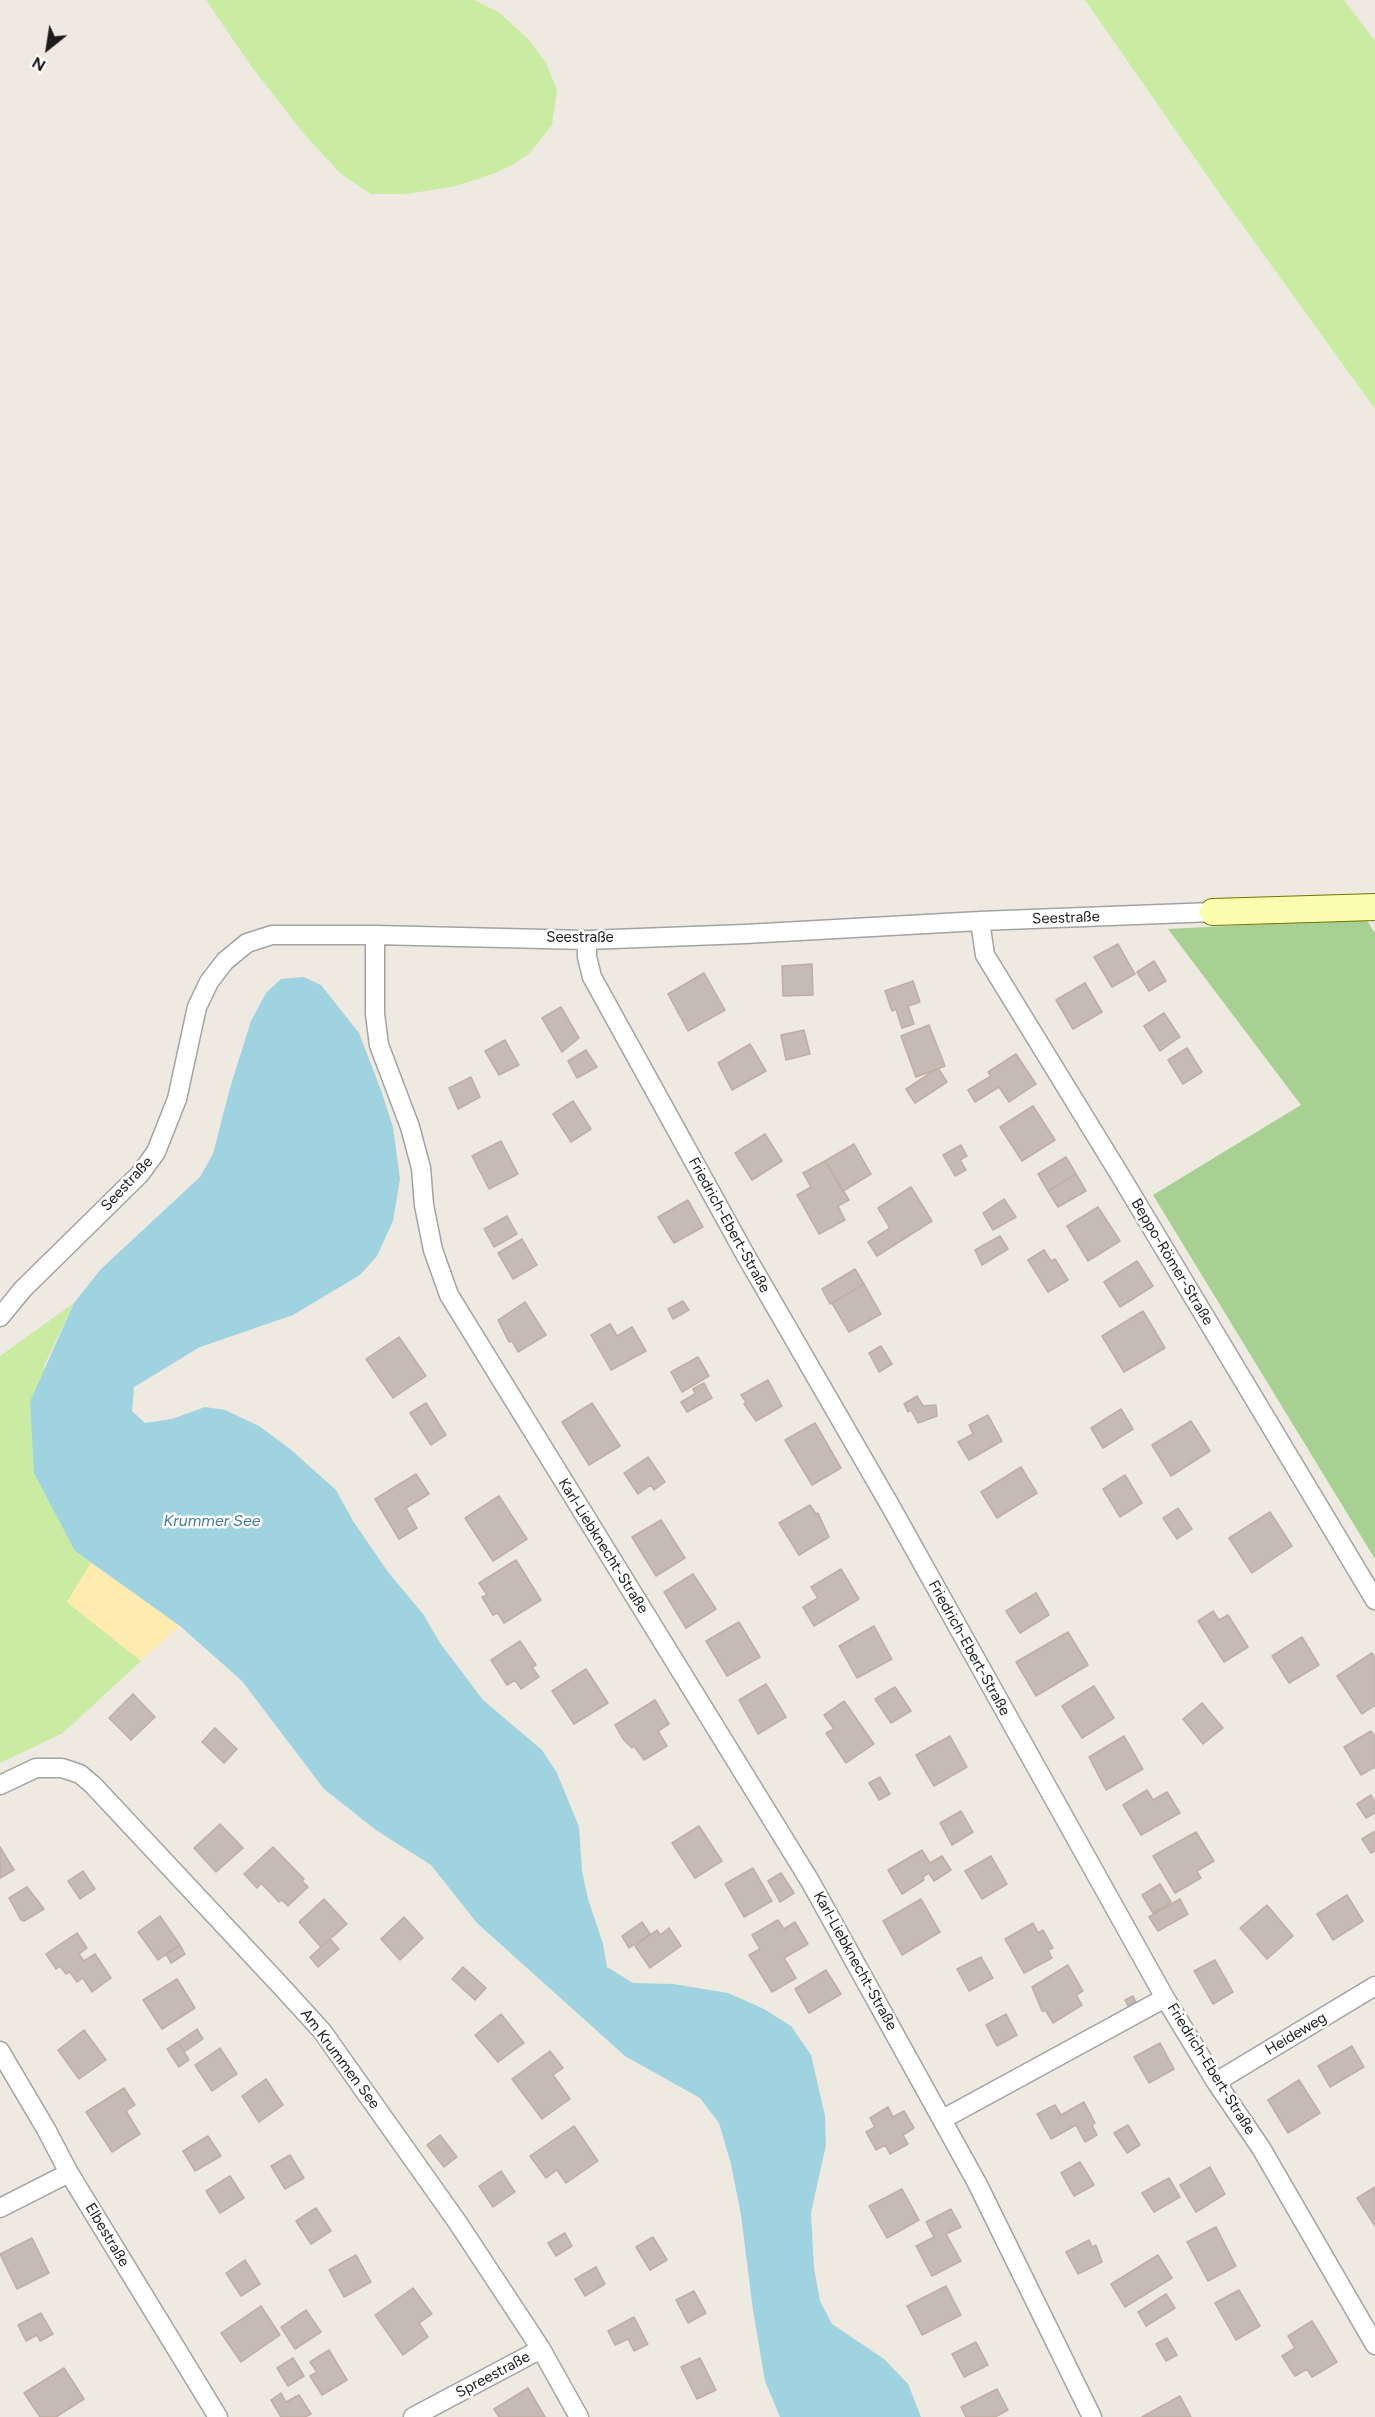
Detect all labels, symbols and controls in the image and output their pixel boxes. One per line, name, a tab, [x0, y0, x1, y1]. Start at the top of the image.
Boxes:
north arrow	[18, 18, 78, 78]
text: N	[29, 53, 49, 75]
street label: Seestraße	[1032, 908, 1100, 928]
street label: Seestraße	[546, 929, 614, 947]
street label: Seestraße	[97, 1153, 157, 1215]
street label: Friedrich-Ebert-Straße	[684, 1154, 774, 1296]
street label: Beppo-Römer-Straße	[1127, 1195, 1217, 1329]
street label: Karl-Liebknecht-Straße	[554, 1475, 652, 1617]
water label: Krummer See	[164, 1511, 260, 1531]
street label: Friedrich-Ebert-Straße	[924, 1577, 1014, 1719]
street label: Karl-Liebknecht-Straße	[809, 1888, 901, 2034]
street label: Friedrich-Ebert-Straße	[1163, 2000, 1259, 2138]
street label: Am Krummen See	[297, 2005, 383, 2113]
street label: Heideweg	[1262, 2009, 1330, 2059]
street label: Elbestraße	[81, 2200, 133, 2270]
street label: Spreestraße	[453, 2348, 533, 2402]

